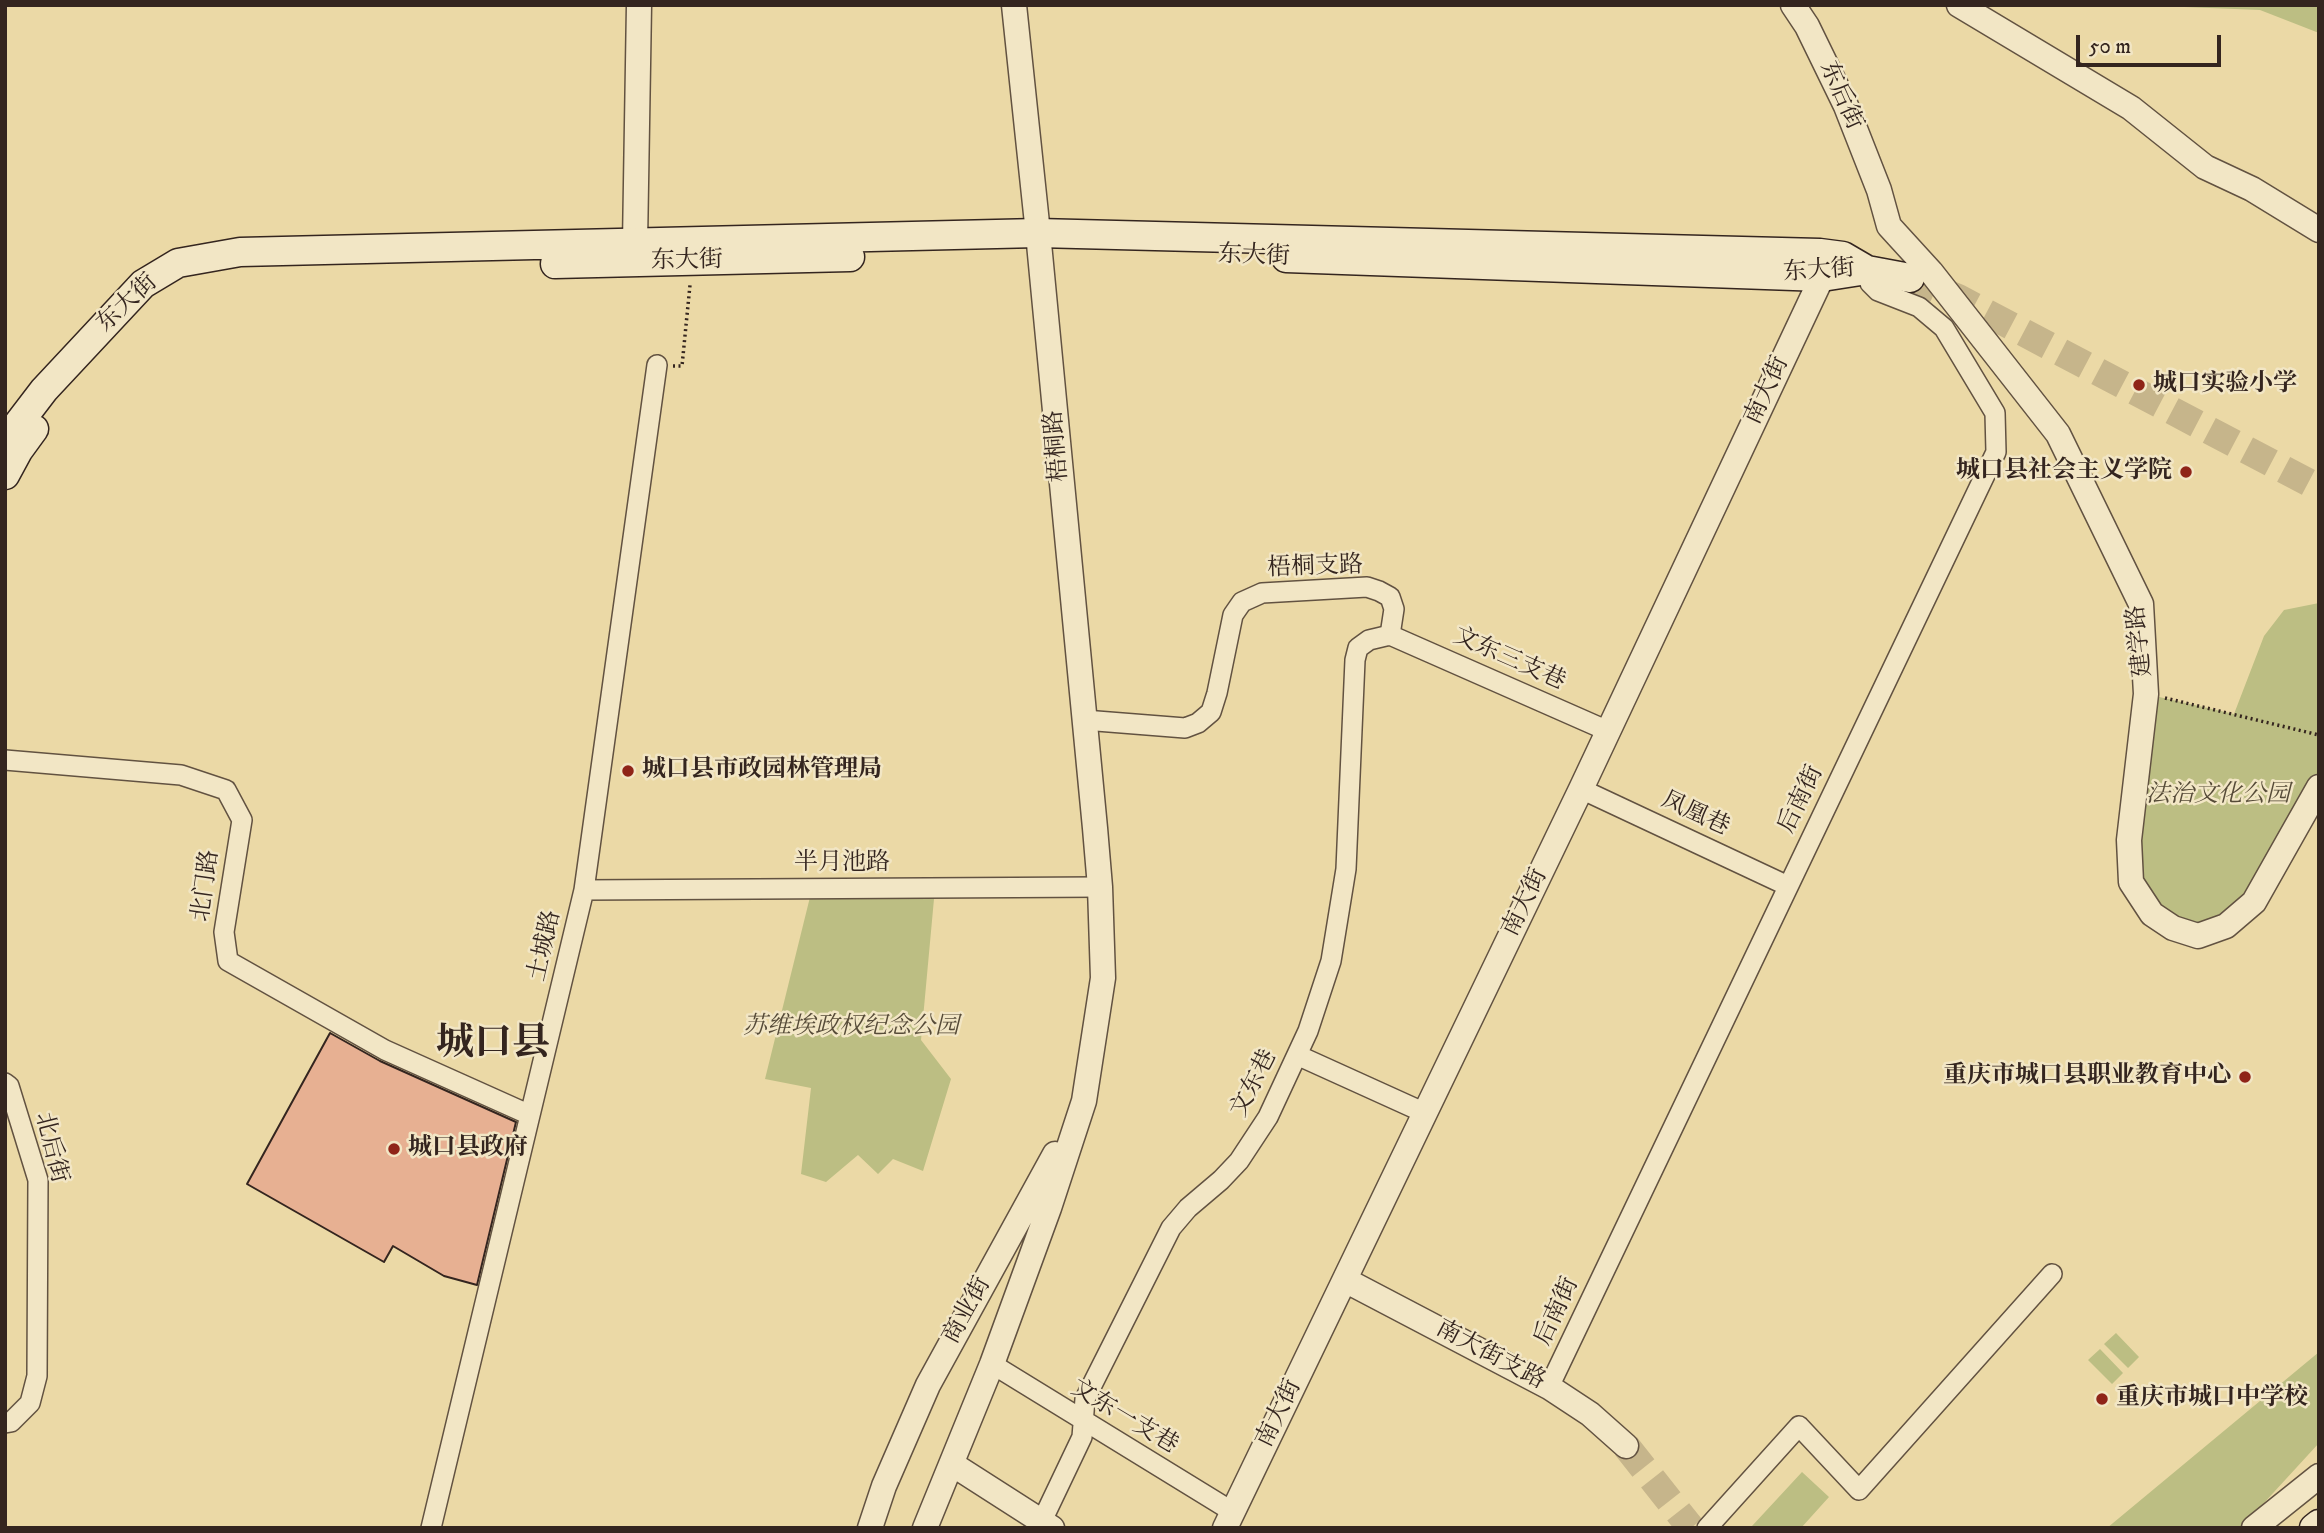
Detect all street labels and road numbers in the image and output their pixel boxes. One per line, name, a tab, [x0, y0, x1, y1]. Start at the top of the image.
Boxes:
street label: 东后街	[1812, 57, 1868, 135]
street label: 东大街	[1218, 241, 1290, 273]
street label: 东大街	[651, 247, 723, 277]
street label: 东大街	[1782, 255, 1856, 289]
street label: 东大街	[92, 269, 164, 339]
street label: 南大街	[1740, 352, 1796, 430]
street label: 梧桐路	[1041, 409, 1075, 483]
street label: 梧桐支路	[1267, 552, 1363, 584]
street label: 建学路	[2123, 604, 2159, 678]
street label: 文东三支巷	[1448, 622, 1570, 698]
street label: 后南街	[1773, 761, 1831, 839]
street label: 凤凰巷	[1656, 787, 1734, 843]
street label: 北门路	[188, 848, 226, 924]
street label: 半月池路	[794, 850, 890, 878]
street label: 南大街	[1497, 864, 1555, 942]
street label: 土城路	[524, 908, 568, 984]
street label: 文东巷	[1226, 1045, 1284, 1123]
street label: 北后街	[27, 1110, 73, 1186]
street label: 商业街	[938, 1273, 998, 1349]
street label: 后南街	[1530, 1273, 1586, 1351]
street label: 南大街支路	[1430, 1315, 1550, 1397]
street label: 文东一支巷	[1065, 1375, 1183, 1461]
street label: 南大街	[1251, 1375, 1309, 1453]

